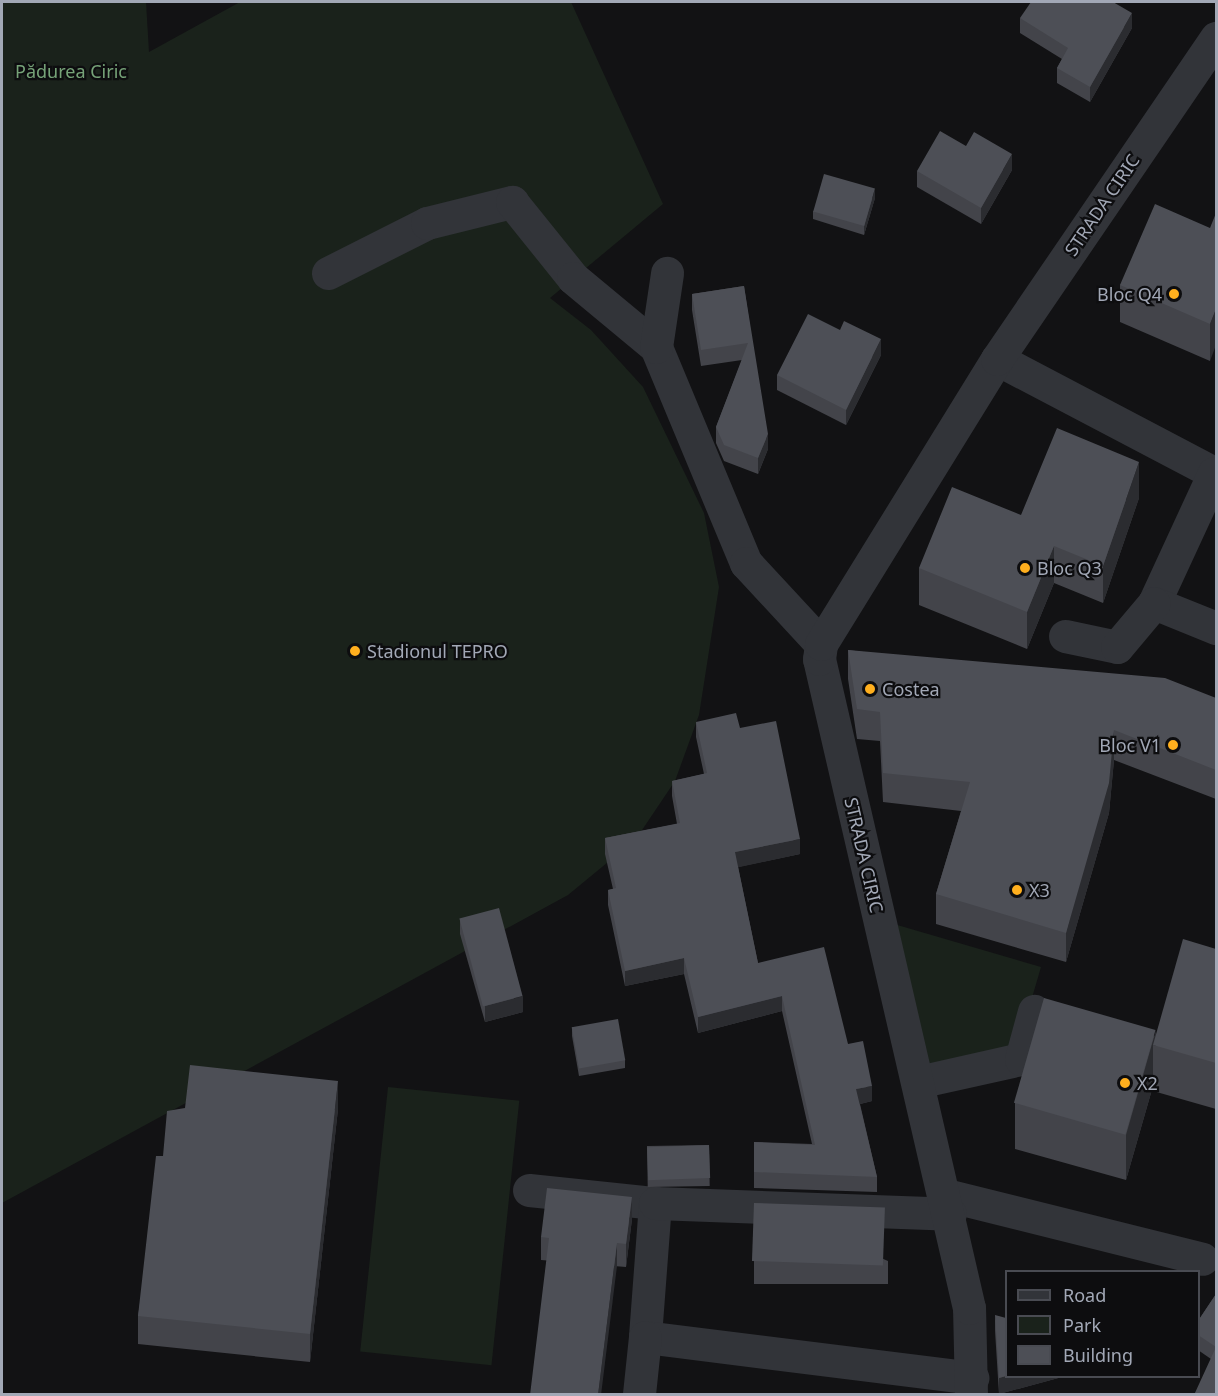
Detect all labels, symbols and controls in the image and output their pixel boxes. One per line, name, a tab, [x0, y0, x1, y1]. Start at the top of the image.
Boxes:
park label: Pădurea Ciric	[15, 60, 127, 82]
street label: STRADA CIRIC	[1060, 150, 1144, 260]
place label: Bloc Q4	[1097, 283, 1162, 305]
marker: Bloc Q4	[1167, 287, 1181, 301]
place label: Bloc Q3	[1037, 557, 1102, 579]
marker: Bloc Q3	[1018, 561, 1032, 575]
place label: Stadionul TEPRO	[367, 640, 508, 662]
marker: Stadionul TEPRO	[348, 644, 362, 658]
place label: Costea	[882, 678, 940, 700]
marker: Costea	[863, 682, 877, 696]
place label: Bloc V1	[1099, 734, 1161, 756]
marker: Bloc V1	[1166, 738, 1180, 752]
street label: STRADA CIRIC	[840, 795, 888, 915]
place label: X3	[1029, 879, 1050, 901]
marker: X3	[1010, 883, 1024, 897]
place label: X2	[1137, 1072, 1158, 1094]
marker: X2	[1118, 1076, 1132, 1090]
legend	[1005, 1270, 1200, 1378]
text: Road	[1063, 1283, 1106, 1307]
text: Park	[1063, 1313, 1101, 1337]
text: Building	[1063, 1343, 1133, 1367]

